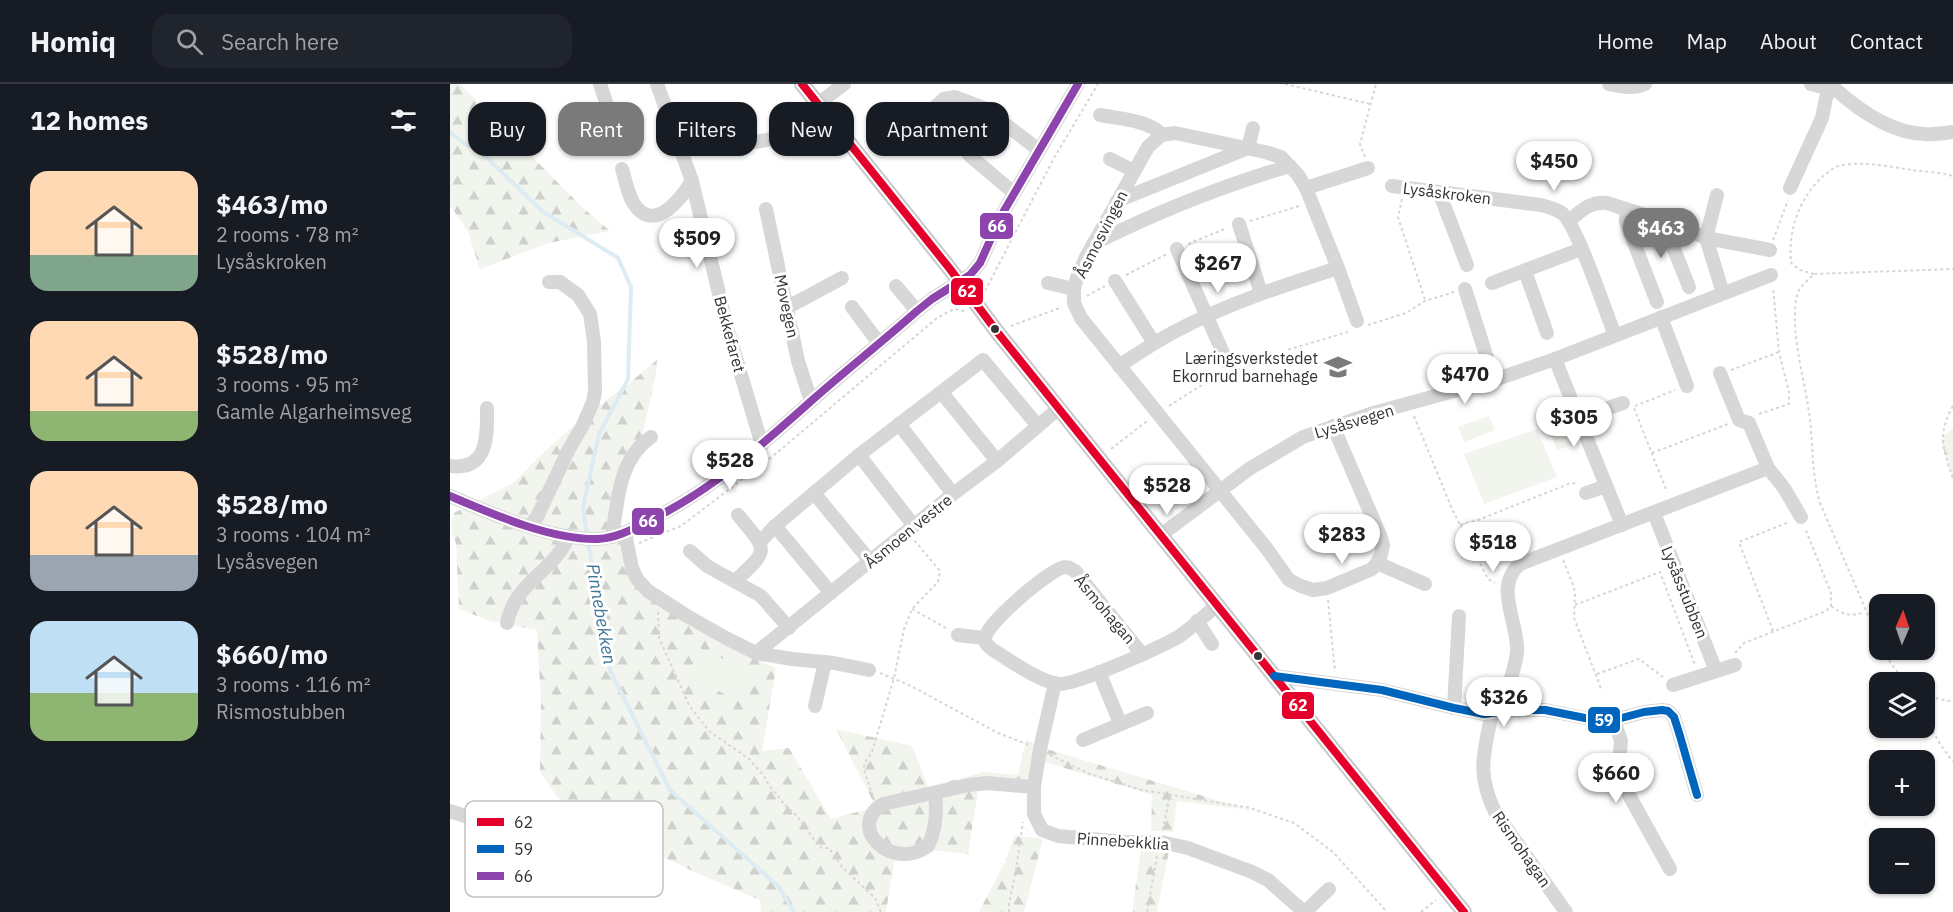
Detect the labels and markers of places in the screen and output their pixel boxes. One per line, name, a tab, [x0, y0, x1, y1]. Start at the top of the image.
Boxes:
pin: $450	[1518, 141, 1590, 192]
pin: $463	[1625, 208, 1697, 259]
pin: $509	[661, 218, 733, 269]
pin: $267	[1182, 243, 1254, 294]
unlabelled marker	[989, 323, 1001, 335]
place label: Læringsverkstedet Ekornrud barnehage	[1172, 348, 1318, 386]
school or university icon: Læringsverkstedet Ekornrud barnehage	[1323, 352, 1353, 382]
pin: $470	[1429, 354, 1501, 405]
pin: $305	[1538, 397, 1610, 448]
pin: $528	[694, 440, 766, 491]
pin: $528	[1131, 465, 1203, 516]
pin: $283	[1306, 514, 1378, 565]
pin: $518	[1457, 522, 1529, 573]
unlabelled marker	[1252, 650, 1264, 662]
pin: $326	[1468, 677, 1540, 728]
pin: $660	[1580, 753, 1652, 804]

